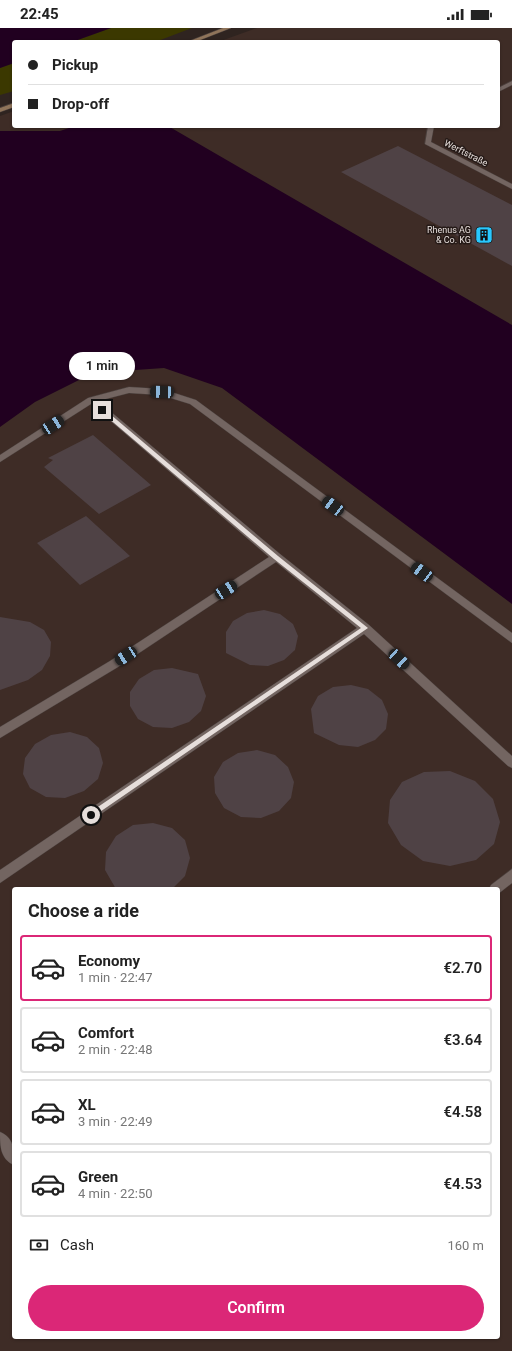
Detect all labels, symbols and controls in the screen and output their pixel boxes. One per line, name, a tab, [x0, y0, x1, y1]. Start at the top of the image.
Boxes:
text: 22:45	[20, 5, 59, 23]
text: Pickup	[52, 56, 98, 74]
text: Drop-off	[52, 95, 109, 113]
street label: Werftstraße	[443, 138, 490, 168]
place label: Rhenus AG & Co. KG	[427, 225, 471, 245]
building icon: Rhenus AG & Co. KG	[474, 225, 494, 245]
callout: 1 min	[69, 352, 135, 380]
text: 1 min	[86, 358, 118, 373]
car	[150, 386, 174, 398]
route end	[93, 401, 111, 419]
car	[40, 413, 66, 437]
car	[320, 494, 346, 518]
car	[409, 560, 435, 584]
car	[213, 578, 239, 602]
car	[113, 644, 139, 668]
car	[386, 646, 412, 672]
route start	[82, 806, 100, 824]
text: Choose a ride	[28, 900, 139, 921]
icon: car	[30, 950, 66, 986]
text: Economy	[78, 952, 140, 970]
text: €2.70	[443, 959, 482, 977]
text: 1 min · 22:47	[78, 970, 153, 985]
icon: car	[30, 1022, 66, 1058]
text: Comfort	[78, 1024, 134, 1042]
text: €3.64	[443, 1031, 482, 1049]
text: 2 min · 22:48	[78, 1042, 153, 1057]
icon: car	[30, 1094, 66, 1130]
text: XL	[78, 1096, 96, 1114]
text: €4.58	[443, 1103, 482, 1121]
text: 3 min · 22:49	[78, 1114, 153, 1129]
icon: car	[30, 1166, 66, 1202]
text: Green	[78, 1168, 118, 1186]
text: €4.53	[443, 1175, 482, 1193]
text: 4 min · 22:50	[78, 1186, 153, 1201]
icon: cash	[28, 1234, 50, 1256]
text: Cash	[60, 1236, 94, 1254]
text: 160 m	[447, 1238, 484, 1253]
button: Confirm	[28, 1285, 484, 1331]

